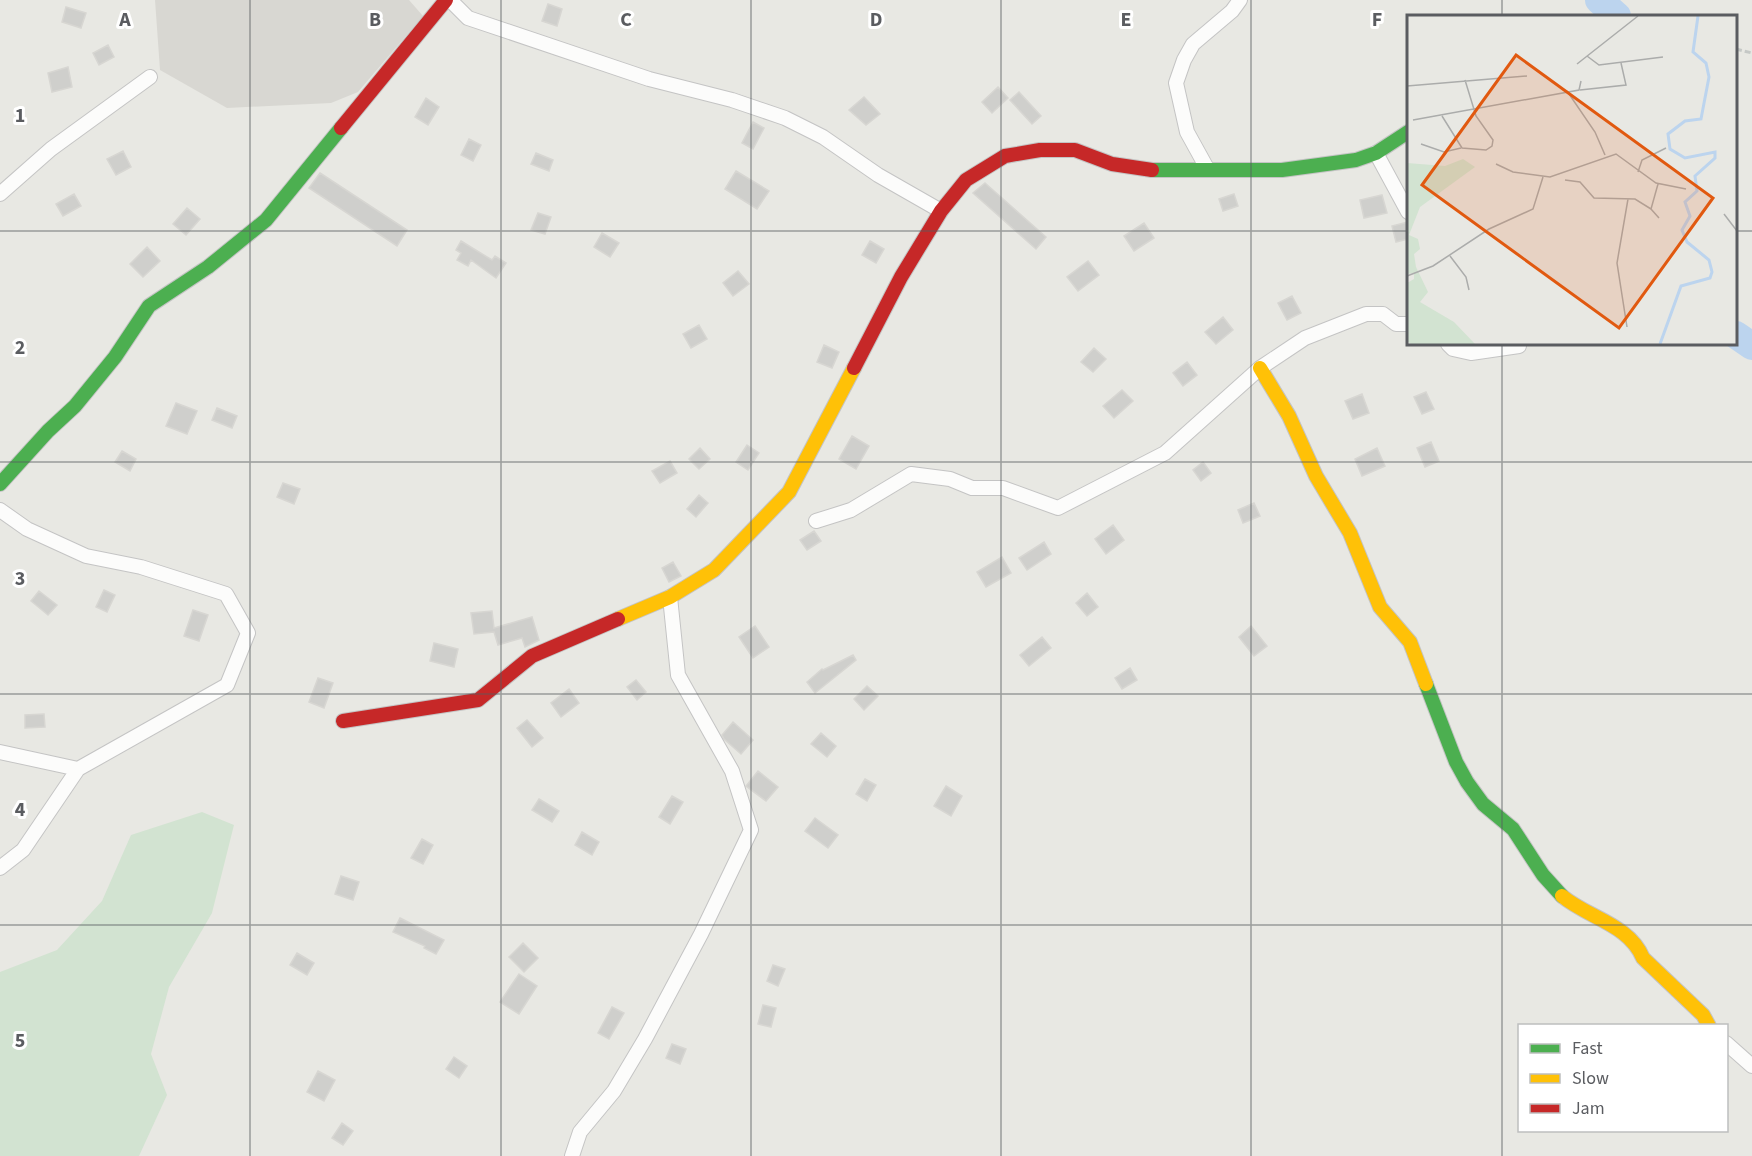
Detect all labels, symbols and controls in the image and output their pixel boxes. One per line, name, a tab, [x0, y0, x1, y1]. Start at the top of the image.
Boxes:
text: A	[118, 6, 131, 34]
text: B	[369, 6, 381, 34]
text: C	[620, 6, 632, 34]
text: D	[870, 6, 882, 34]
text: E	[1121, 6, 1131, 34]
text: F	[1372, 6, 1382, 34]
inset map	[1407, 15, 1737, 345]
text: 1	[15, 102, 25, 130]
text: 2	[15, 334, 25, 362]
text: 3	[15, 565, 25, 593]
text: 4	[15, 796, 26, 824]
legend	[1518, 1024, 1728, 1132]
text: 5	[15, 1027, 25, 1055]
text: Fast	[1572, 1036, 1603, 1061]
text: Slow	[1572, 1066, 1609, 1091]
text: Jam	[1572, 1096, 1605, 1121]

